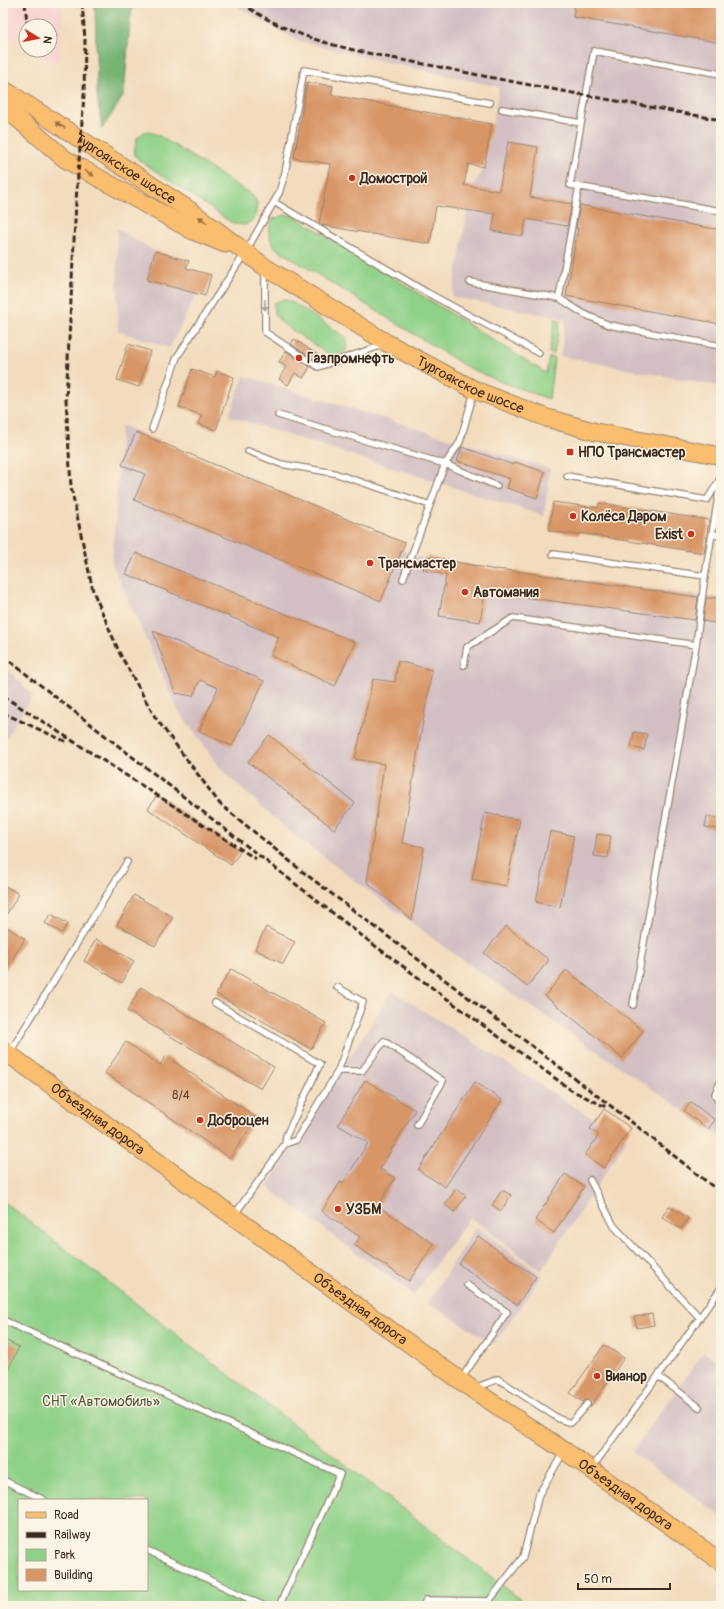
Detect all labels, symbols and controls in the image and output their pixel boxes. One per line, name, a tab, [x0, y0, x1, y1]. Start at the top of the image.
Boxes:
north arrow	[18, 18, 58, 58]
text: N	[40, 35, 54, 45]
one-way arrow	[55, 121, 65, 129]
street label: Тургоякское шоссе	[72, 130, 179, 208]
one-way arrow	[83, 169, 95, 176]
place label: Домострой	[359, 170, 428, 187]
marker: Домострой	[347, 173, 357, 183]
one-way arrow	[198, 216, 209, 225]
one-way arrow	[262, 299, 268, 312]
place label: Газпромнефть	[307, 350, 395, 367]
street label: Тургоякское шоссе	[414, 352, 527, 417]
marker: Газпромнефть	[294, 353, 304, 363]
place label: НПО Трансмастер	[578, 444, 686, 461]
marker: НПО Трансмастер	[565, 447, 575, 457]
place label: Колёса Даром	[581, 508, 666, 525]
marker: Колёса Даром	[568, 511, 578, 521]
place label: Exist	[655, 526, 683, 543]
marker: Exist	[686, 529, 696, 539]
place label: Трансмастер	[377, 555, 456, 572]
marker: Трансмастер	[365, 558, 375, 568]
place label: Автомания	[473, 584, 539, 601]
marker: Автомания	[460, 587, 470, 597]
street label: Объездная дорога	[47, 1079, 148, 1159]
house number: 8/4	[172, 1088, 190, 1103]
place label: Доброцен	[207, 1112, 269, 1129]
marker: Доброцен	[195, 1115, 205, 1125]
place label: УЗБМ	[346, 1201, 381, 1218]
marker: УЗБМ	[333, 1204, 343, 1214]
street label: Объездная дорога	[310, 1269, 411, 1348]
place label: Вианор	[605, 1368, 647, 1385]
marker: Вианор	[592, 1371, 602, 1381]
park label: СНТ «Автомобиль»	[42, 1393, 160, 1410]
street label: Объездная дорога	[575, 1455, 676, 1534]
legend	[18, 1499, 148, 1591]
text: Road	[54, 1508, 79, 1523]
text: Railway	[54, 1528, 90, 1543]
text: Park	[54, 1548, 75, 1563]
scale bar	[578, 1565, 670, 1591]
text: Building	[54, 1568, 93, 1583]
text: 50 m	[584, 1572, 612, 1587]

